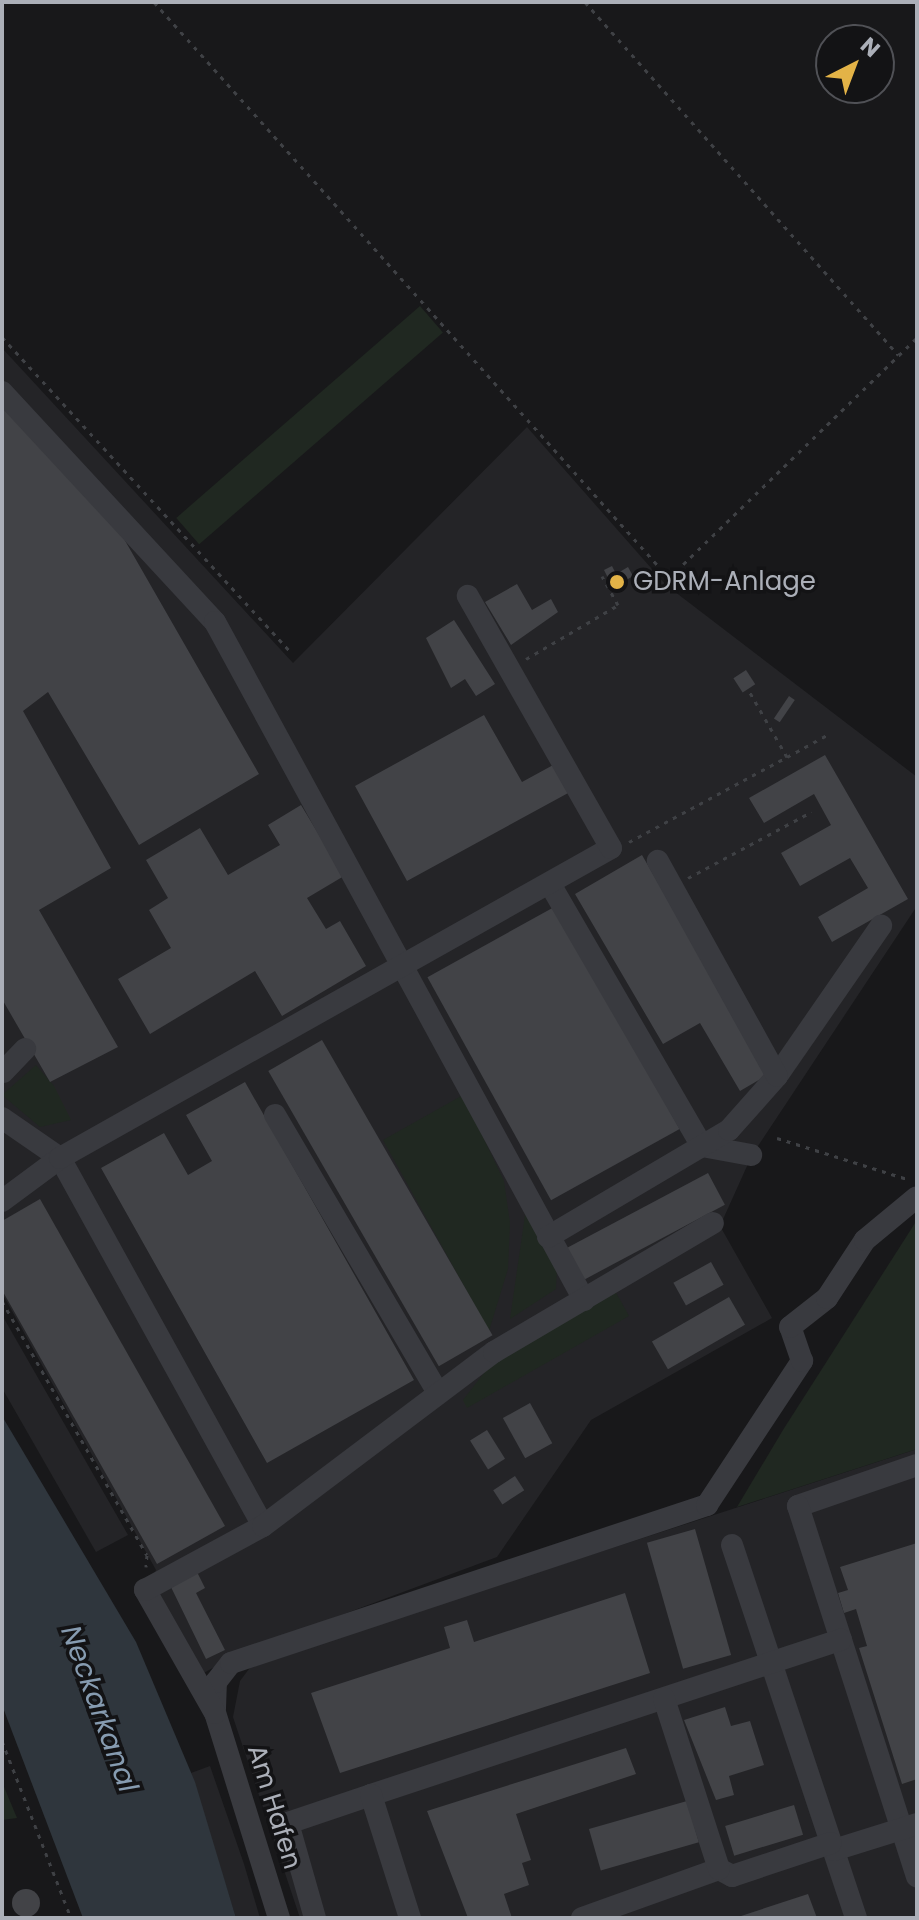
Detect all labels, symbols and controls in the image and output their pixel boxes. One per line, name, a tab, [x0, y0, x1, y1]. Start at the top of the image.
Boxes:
north arrow	[815, 24, 895, 104]
text: N	[854, 30, 887, 64]
place label: GDRM-Anlage	[633, 566, 816, 598]
marker: GDRM-Anlage	[608, 573, 626, 591]
water label: Neckarkanal	[53, 1621, 145, 1797]
street label: Am Hafen	[240, 1741, 308, 1873]

